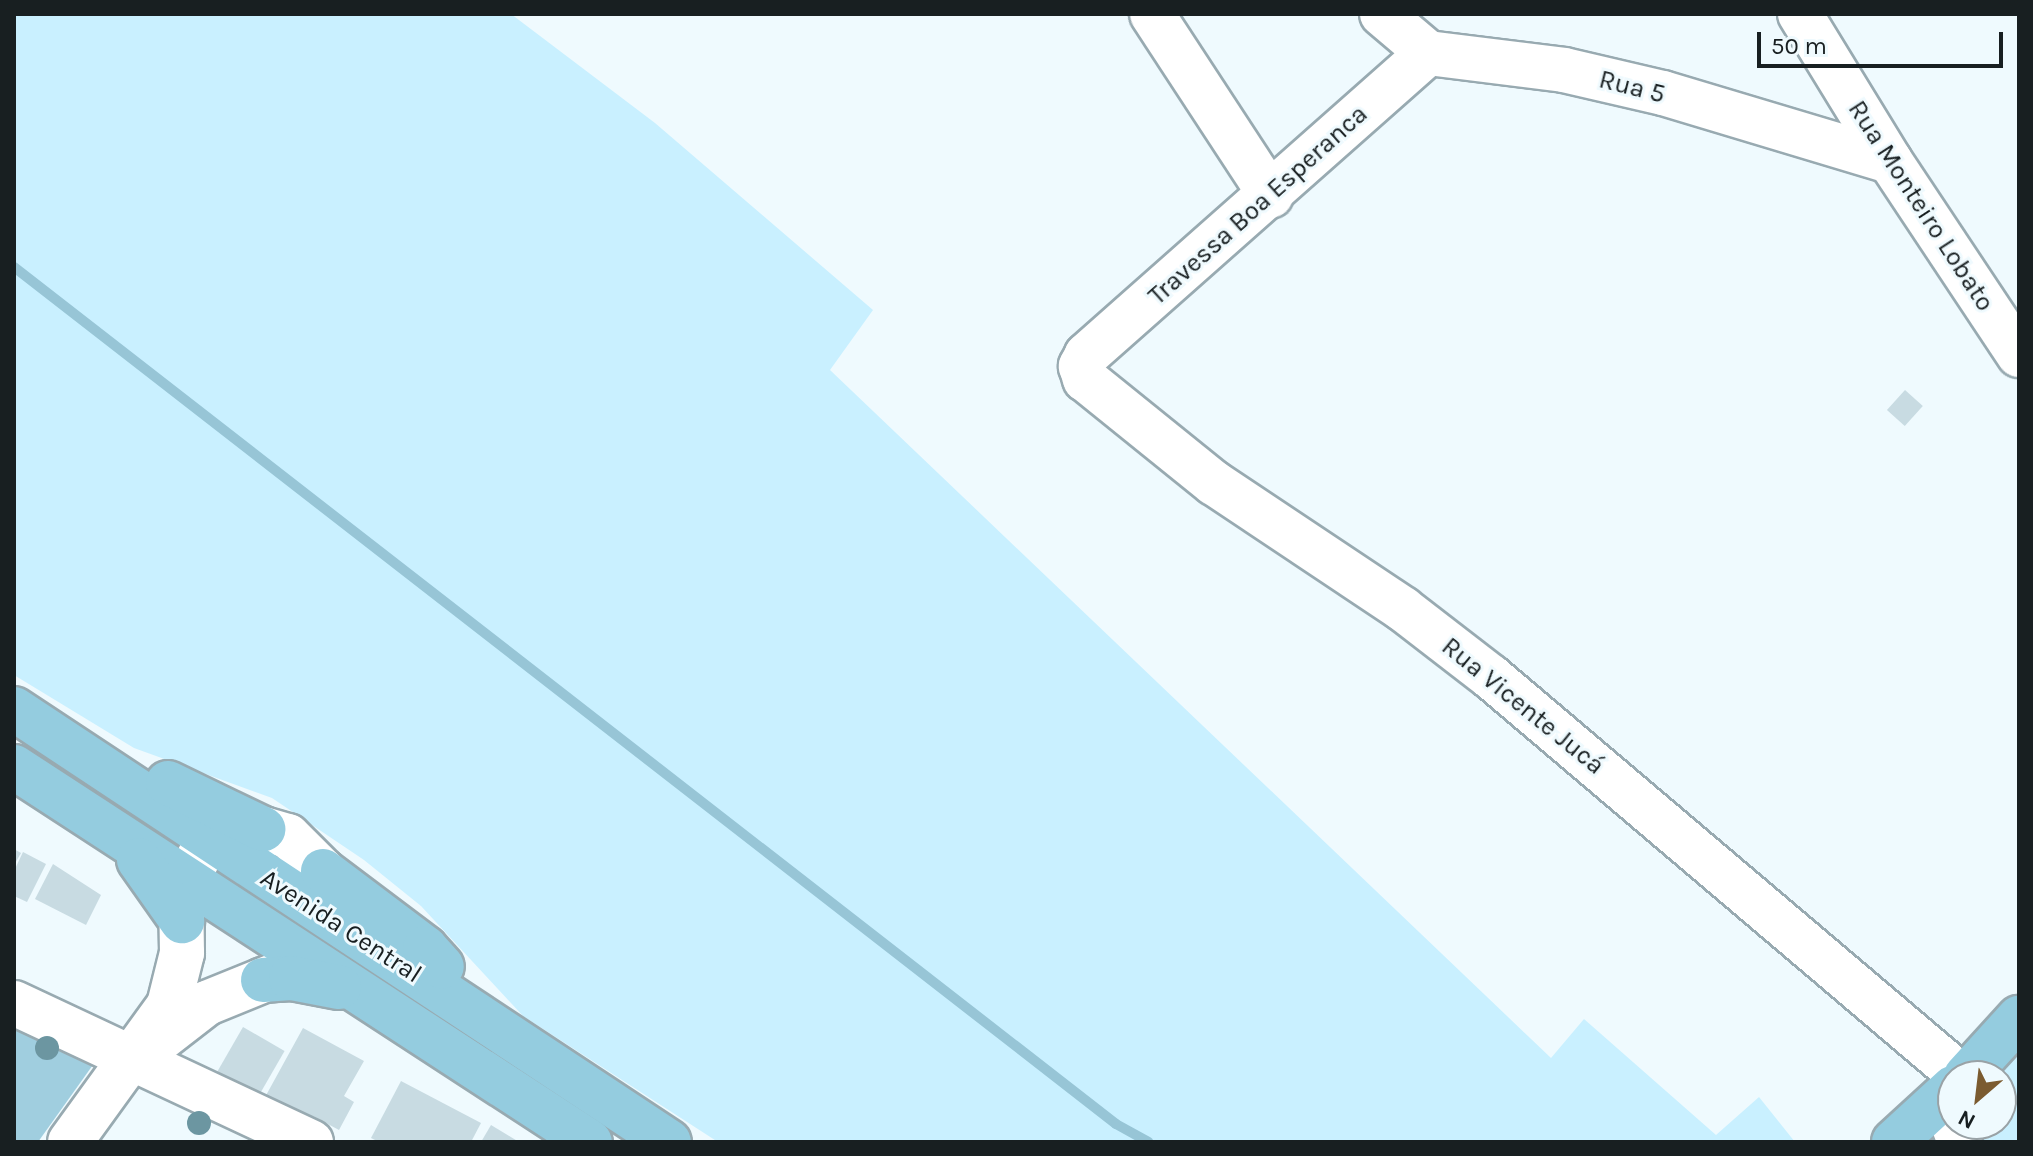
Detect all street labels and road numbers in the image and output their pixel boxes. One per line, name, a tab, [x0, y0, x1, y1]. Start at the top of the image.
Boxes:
street label: Rua 5	[1596, 64, 1668, 110]
street label: Rua Monteiro Lobato	[1841, 95, 2001, 317]
street label: Travessa Boa Esperanca	[1142, 98, 1374, 312]
street label: Rua Vicente Jucá	[1435, 631, 1611, 781]
street label: Avenida Central	[255, 862, 427, 990]

